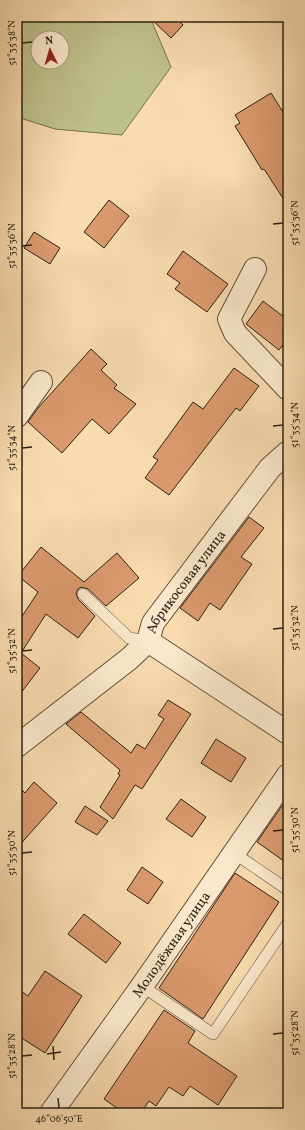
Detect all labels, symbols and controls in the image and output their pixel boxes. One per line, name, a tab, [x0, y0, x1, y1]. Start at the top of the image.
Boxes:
text: 51°35'38"N	[5, 20, 19, 66]
north arrow	[30, 30, 70, 70]
text: N	[45, 34, 54, 49]
text: 51°35'36"N	[288, 200, 302, 246]
text: 51°35'36"N	[5, 223, 19, 269]
text: 51°35'34"N	[288, 401, 302, 448]
text: 51°35'34"N	[5, 424, 19, 471]
street label: Абрикосовая улица	[143, 526, 231, 636]
text: 51°35'32"N	[288, 605, 302, 651]
text: 51°35'32"N	[5, 628, 19, 674]
text: 51°35'30"N	[288, 806, 302, 853]
text: 51°35'30"N	[5, 829, 19, 876]
street label: Молодёжная улица	[129, 888, 216, 1002]
text: 51°35'28"N	[288, 1010, 302, 1056]
text: 51°35'28"N	[5, 1033, 19, 1079]
text: 46°06'50"E	[35, 1112, 83, 1126]

